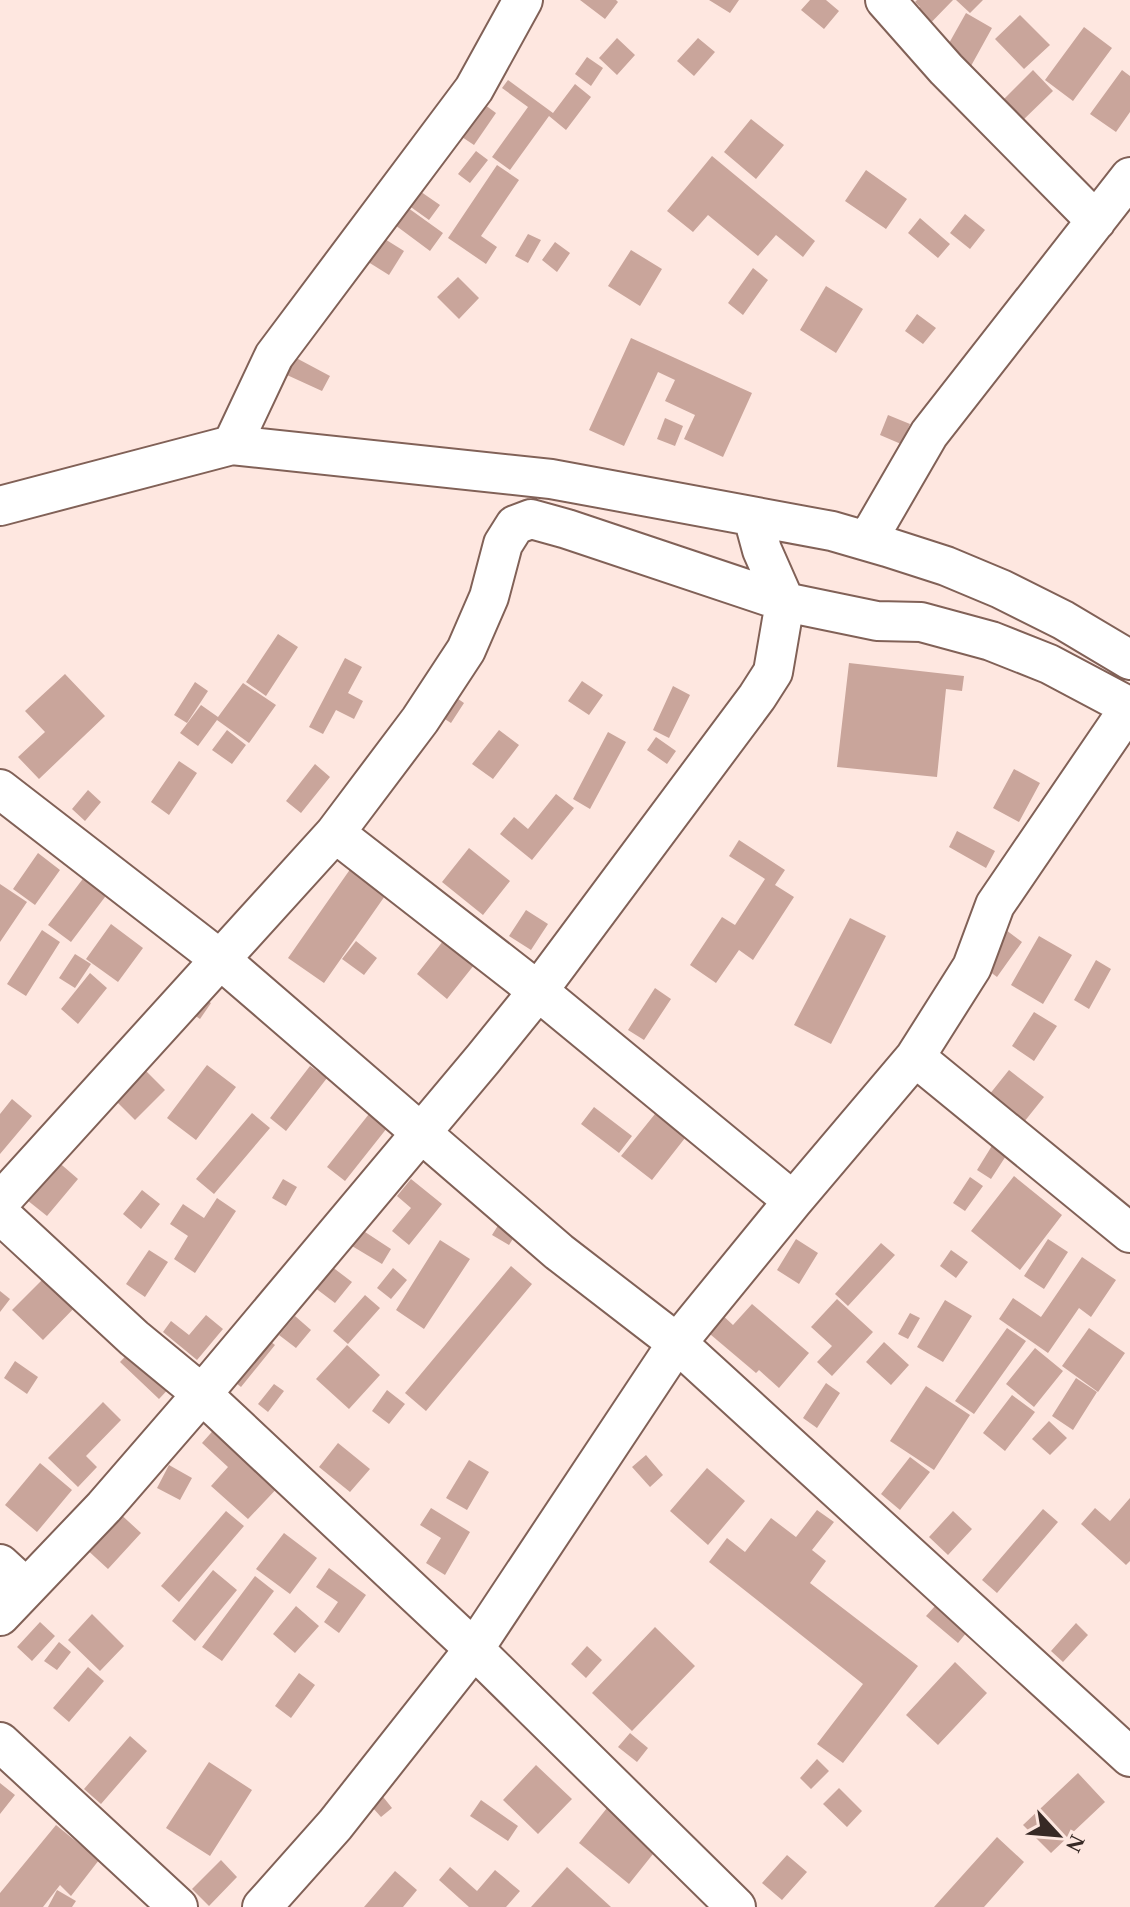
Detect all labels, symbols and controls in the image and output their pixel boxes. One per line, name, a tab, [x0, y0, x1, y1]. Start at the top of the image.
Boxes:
north arrow	[1018, 1795, 1098, 1875]
text: N	[1061, 1831, 1090, 1856]

